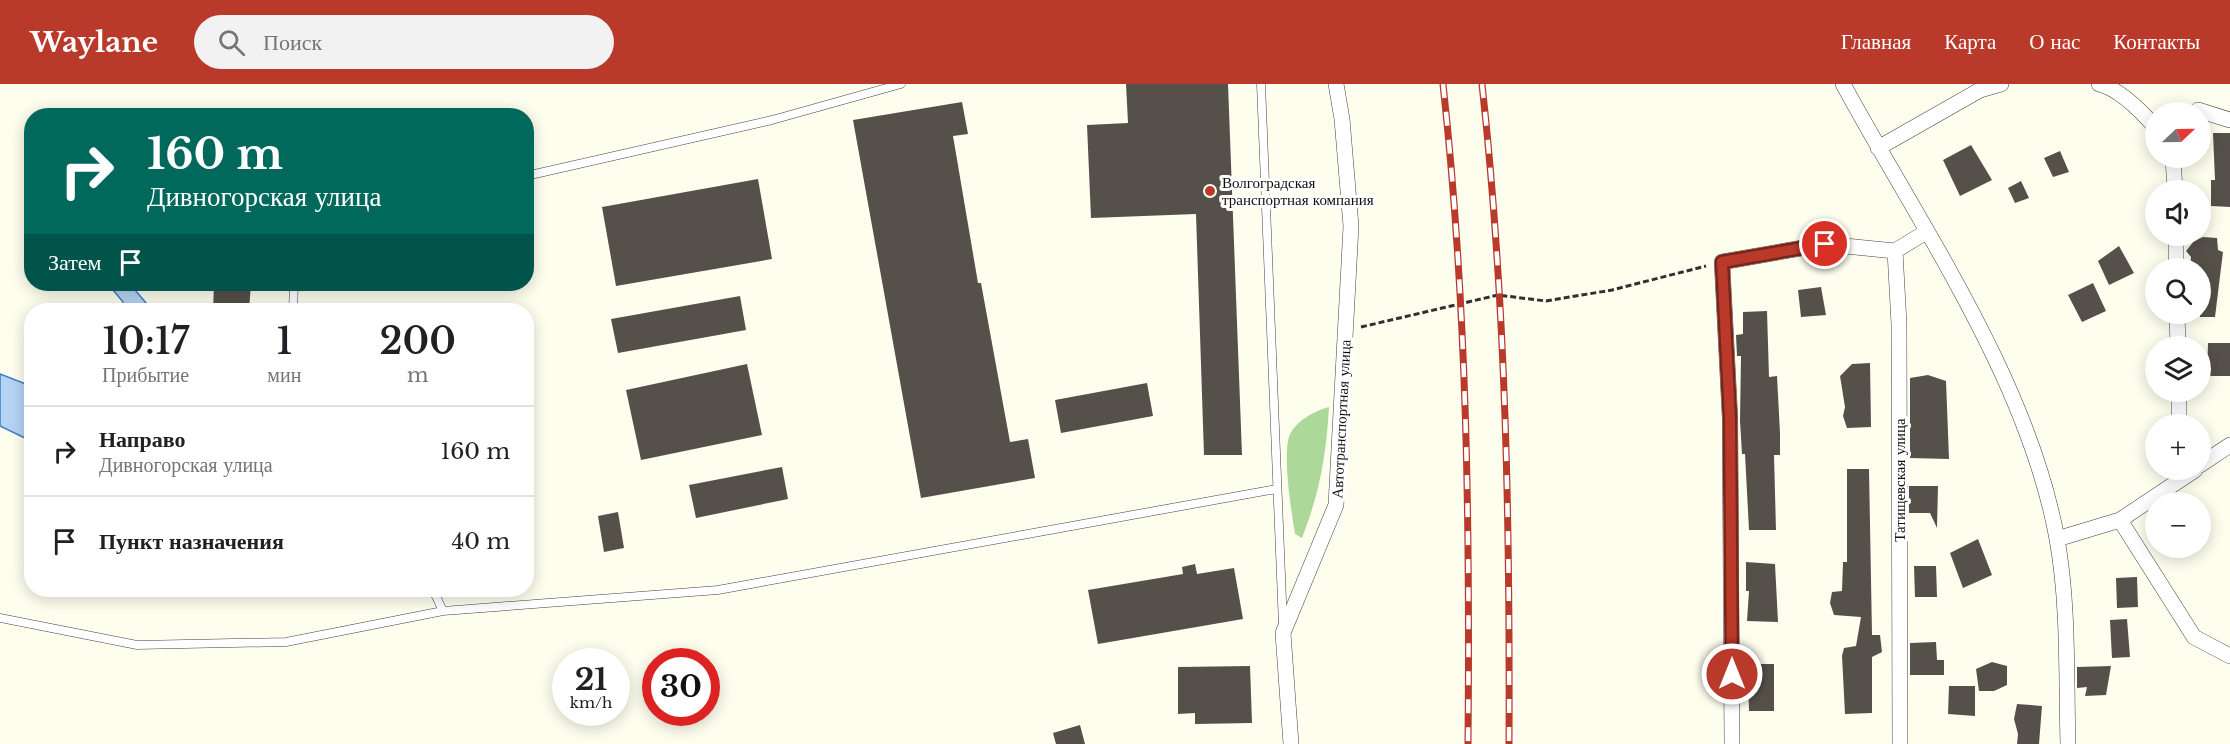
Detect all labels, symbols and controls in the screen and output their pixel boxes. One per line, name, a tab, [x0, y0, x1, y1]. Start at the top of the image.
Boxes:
search box	[194, 15, 614, 69]
text: Waylane	[30, 25, 158, 60]
icon: search	[215, 26, 248, 59]
text: Поиск	[263, 29, 322, 56]
text: Главная	[1841, 29, 1911, 55]
text: Карта	[1944, 29, 1996, 55]
text: О нас	[2029, 29, 2080, 55]
text: Контакты	[2113, 29, 2200, 55]
north arrow	[2145, 102, 2211, 168]
map controls	[2145, 102, 2211, 558]
text: 160 m	[147, 128, 283, 180]
icon: right	[48, 132, 126, 210]
place label: Волгоградская транспортная компания	[1222, 173, 1374, 209]
text: Дивногорская улица	[147, 180, 381, 213]
button: sound	[2145, 180, 2211, 246]
marker: Волгоградская транспортная компания	[1203, 184, 1217, 198]
pin	[1799, 218, 1850, 269]
icon: arrive	[1808, 227, 1841, 260]
icon: arrive	[114, 246, 147, 279]
text: Затем	[48, 249, 102, 276]
button: search	[2145, 258, 2211, 324]
text: 10:17	[102, 319, 189, 364]
text: 1	[276, 319, 292, 364]
text: 200	[379, 319, 456, 364]
button: layers	[2145, 336, 2211, 402]
street label: Автотранспортная улица	[1327, 339, 1355, 499]
text: Прибытие	[102, 363, 189, 387]
text: мин	[267, 363, 301, 387]
text: m	[407, 363, 428, 387]
button: +	[2145, 414, 2211, 480]
street label: Татищевская улица	[1890, 418, 1909, 542]
text: Направо	[99, 426, 185, 453]
icon: right	[48, 435, 81, 468]
text: 160 m	[440, 438, 510, 465]
text: Дивногорская улица	[99, 453, 273, 477]
button: −	[2145, 492, 2211, 558]
icon: arrive	[48, 525, 81, 558]
text: Пункт назначения	[99, 528, 284, 555]
text: 40 m	[452, 528, 510, 555]
position arrow	[1700, 642, 1764, 706]
speed limit sign: 30	[642, 648, 720, 726]
text: 21	[575, 661, 607, 698]
text: km/h	[570, 693, 612, 712]

